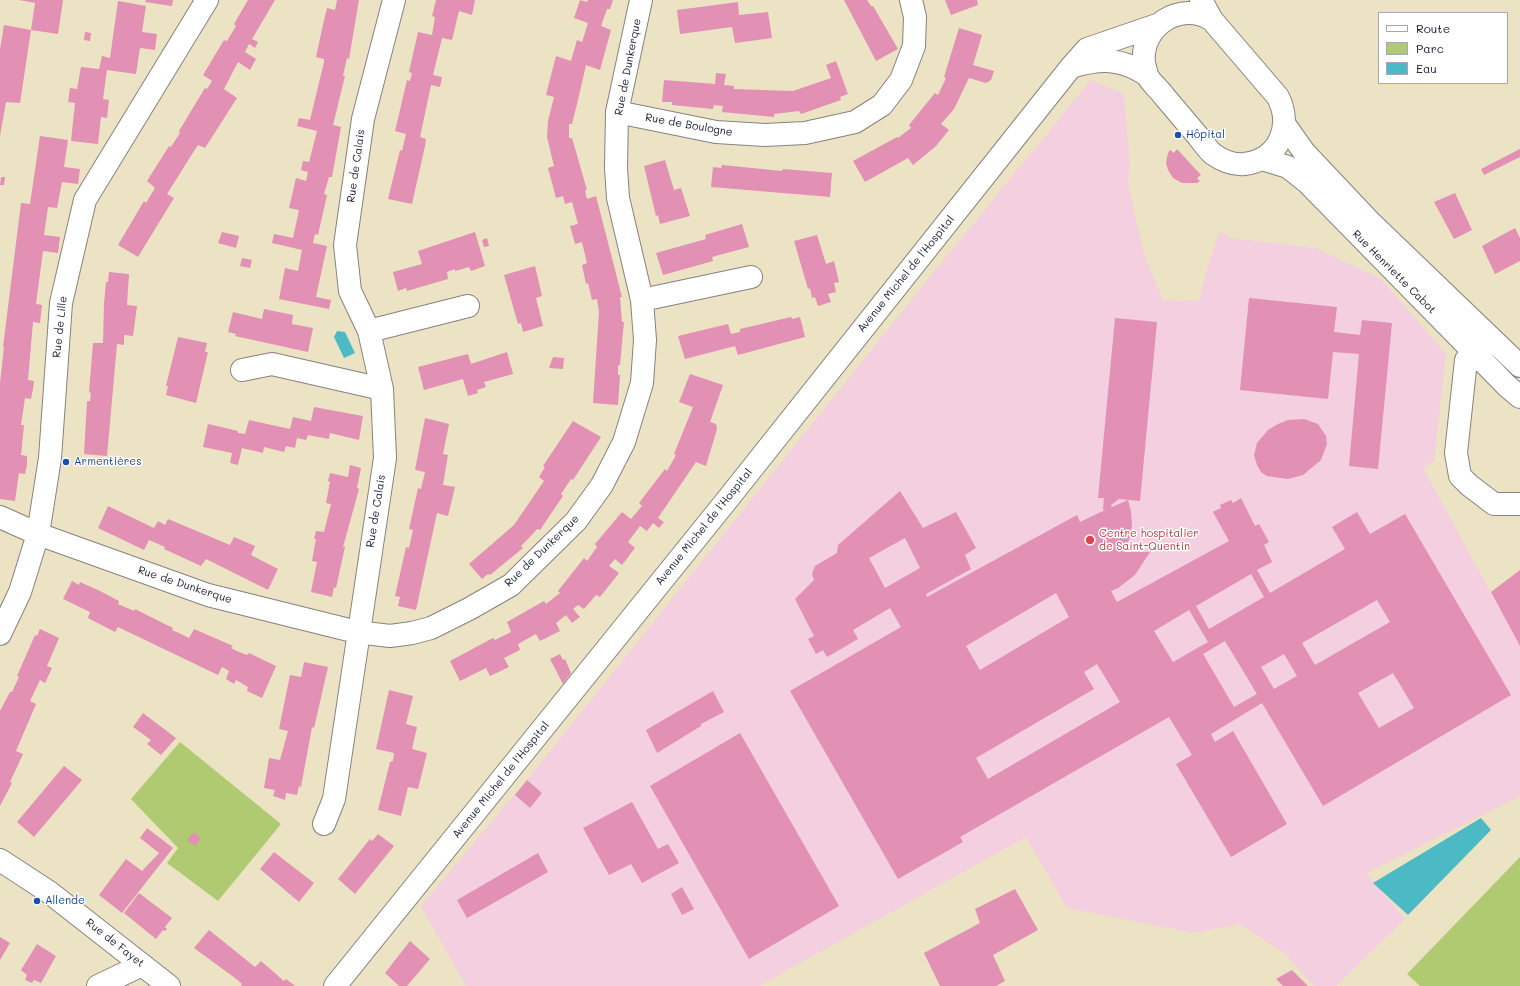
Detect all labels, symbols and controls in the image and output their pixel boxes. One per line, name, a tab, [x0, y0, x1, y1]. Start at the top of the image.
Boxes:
legend	[1378, 12, 1508, 84]
street label: Rue de Dunkerque	[612, 17, 644, 117]
text: Route	[1416, 20, 1450, 36]
text: Parc	[1416, 40, 1444, 56]
text: Eau	[1416, 60, 1437, 76]
street label: Rue de Boulogne	[644, 111, 734, 139]
place label: Hôpital	[1186, 128, 1225, 142]
street label: Rue de Calais	[344, 129, 368, 203]
marker: Hôpital	[1173, 130, 1183, 140]
street label: Avenue Michel de l'Hospital	[855, 213, 957, 335]
street label: Rue Henriette Cabot	[1349, 227, 1439, 317]
street label: Rue de Lille	[50, 295, 70, 359]
place label: Armentières	[74, 455, 141, 469]
marker: Armentières	[61, 457, 71, 467]
street label: Avenue Michel de l'Hospital	[653, 466, 755, 588]
street label: Rue de Calais	[364, 474, 388, 548]
street label: Rue de Dunkerque	[502, 512, 582, 590]
place label: Centre hospitalier de Saint-Quentin	[1099, 527, 1199, 553]
marker: Centre hospitalier de Saint-Quentin	[1084, 534, 1096, 546]
street label: Rue de Dunkerque	[136, 564, 234, 606]
street label: Avenue Michel de l'Hospital	[450, 719, 552, 841]
place label: Allende	[45, 894, 85, 908]
marker: Allende	[32, 896, 42, 906]
street label: Rue de Fayet	[83, 916, 147, 970]

